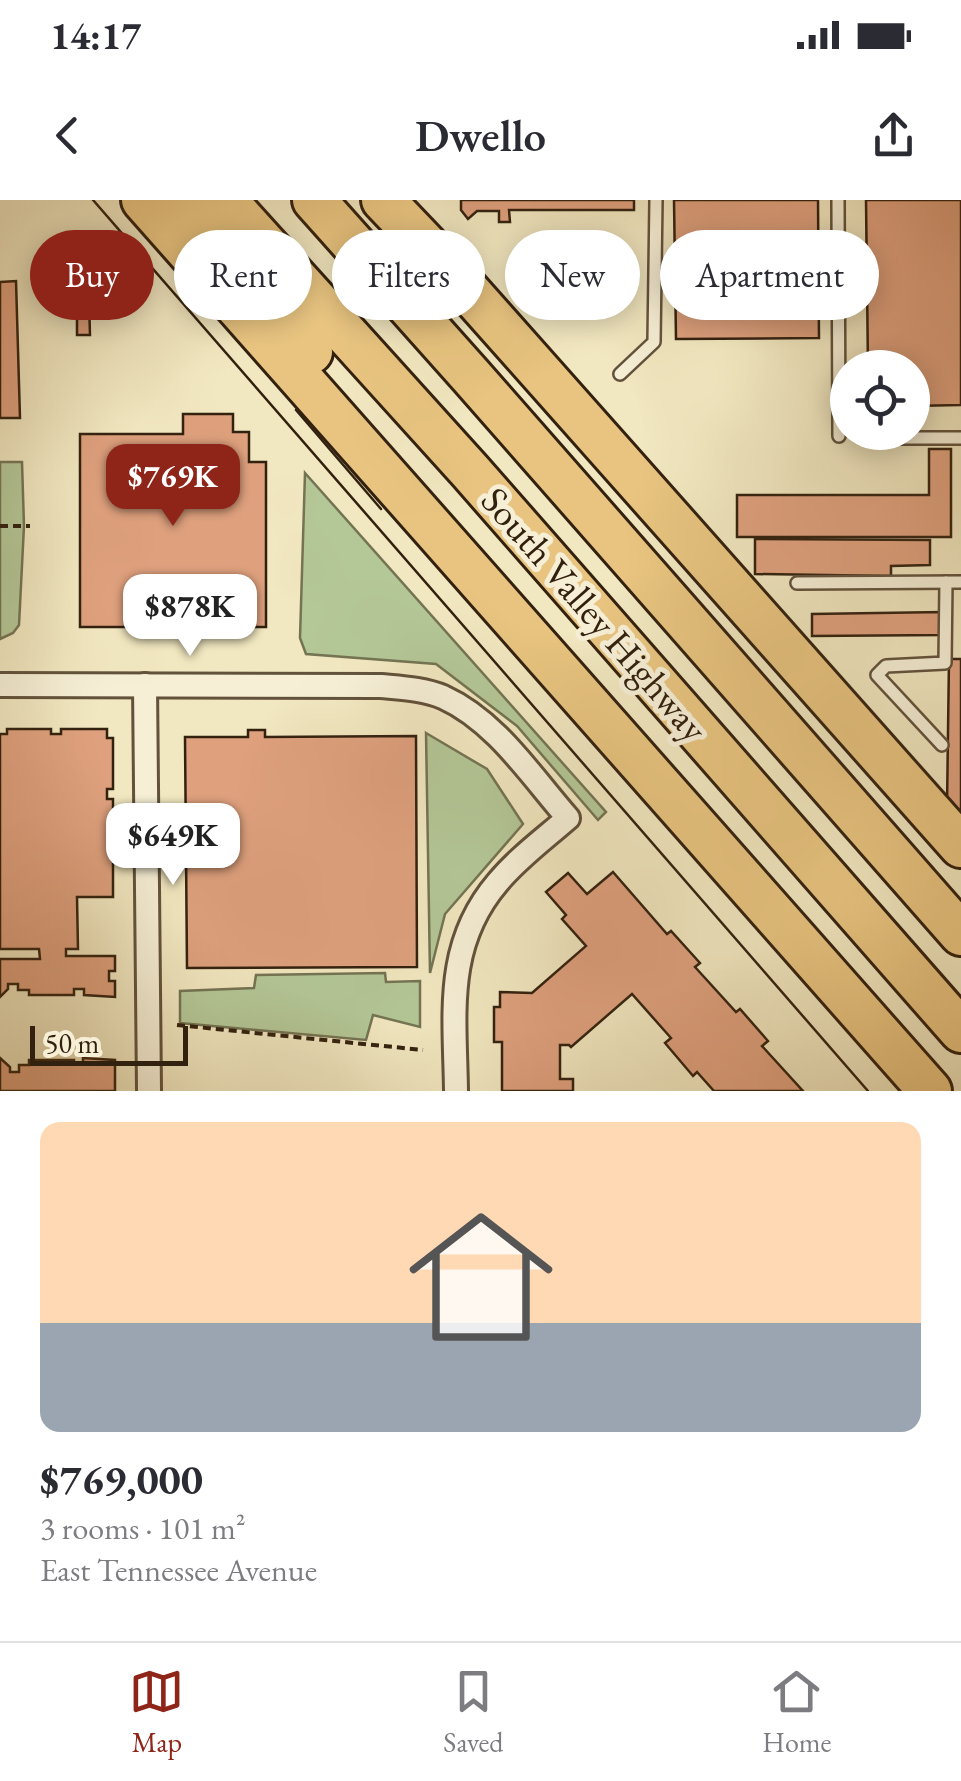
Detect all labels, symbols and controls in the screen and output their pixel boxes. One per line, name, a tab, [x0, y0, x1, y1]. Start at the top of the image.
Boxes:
text: 14:17	[50, 11, 141, 60]
text: Dwello	[415, 106, 546, 164]
icon: back	[40, 108, 95, 163]
icon: share	[866, 108, 921, 163]
chip: Buy	[30, 230, 154, 320]
chip: Rent	[174, 230, 312, 320]
chip: Filters	[332, 230, 485, 320]
chip: New	[505, 230, 640, 320]
chip: Apartment	[660, 230, 879, 320]
map controls	[830, 350, 930, 450]
button: locate	[830, 350, 930, 450]
pin: $769K	[103, 444, 243, 529]
text: $769K	[128, 455, 218, 497]
street label: South Valley Highway	[471, 476, 719, 752]
pin: $878K	[120, 574, 260, 659]
text: $878K	[145, 585, 235, 627]
pin: $649K	[103, 803, 243, 888]
text: $649K	[128, 814, 218, 856]
scale bar	[30, 1021, 188, 1066]
text: 50 m	[45, 1025, 99, 1061]
icon: home	[391, 1187, 571, 1367]
text: $769,000	[40, 1452, 203, 1507]
text: 3 rooms · 101 m²	[40, 1507, 246, 1549]
text: East Tennessee Avenue	[40, 1549, 317, 1591]
tab: Map	[129, 1664, 184, 1760]
tab: Saved	[443, 1664, 503, 1760]
tab: Home	[762, 1664, 832, 1760]

